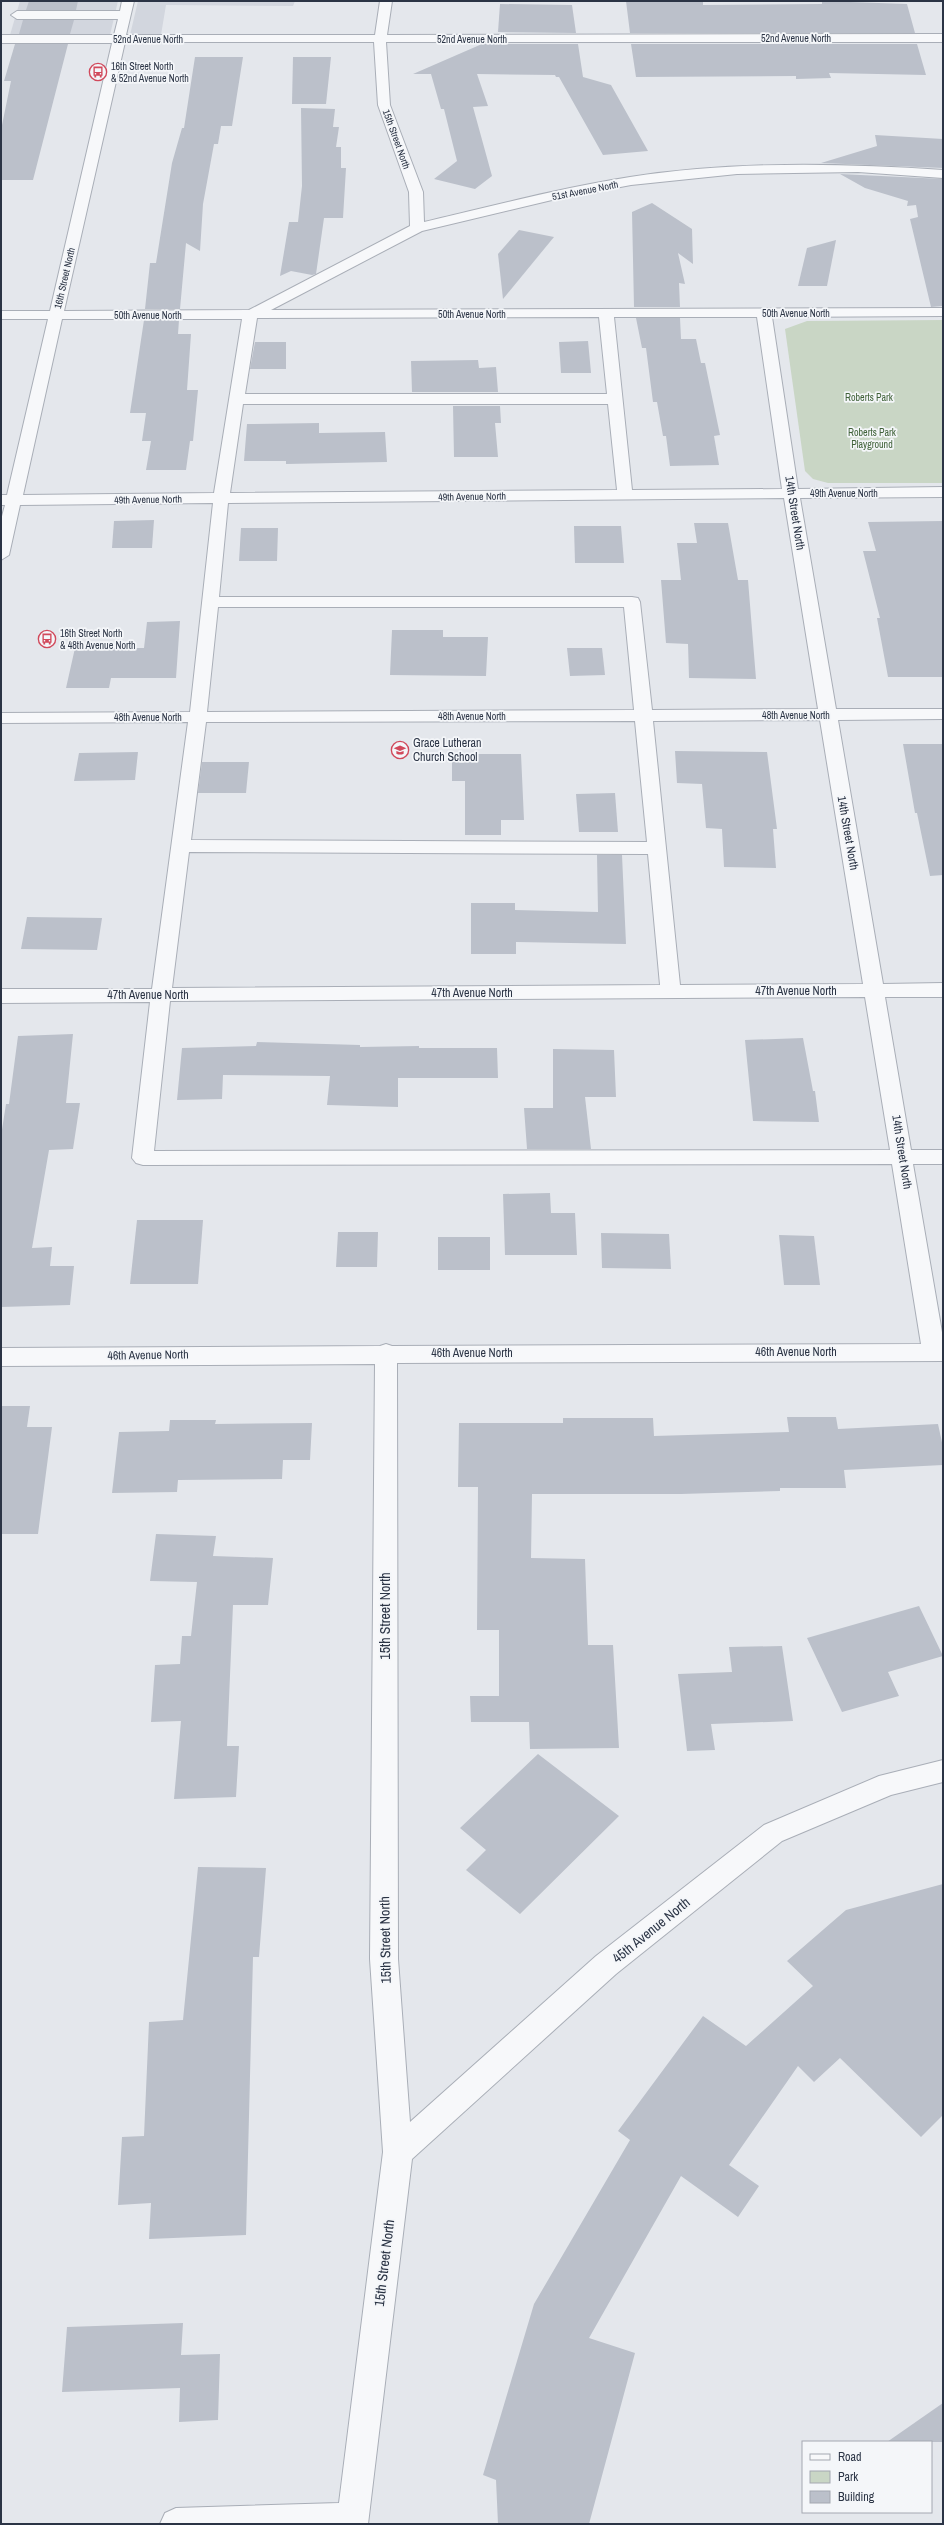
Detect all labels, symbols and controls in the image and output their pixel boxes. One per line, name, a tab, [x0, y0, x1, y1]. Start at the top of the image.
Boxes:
street label: 52nd Avenue North	[761, 32, 831, 45]
street label: 52nd Avenue North	[113, 33, 183, 46]
street label: 52nd Avenue North	[437, 33, 507, 46]
place label: 16th Street North & 52nd Avenue North	[111, 60, 189, 85]
bus stop icon: 16th Street North & 52nd Avenue North	[88, 62, 108, 82]
street label: 15th Street North	[380, 108, 413, 171]
street label: 51st Avenue North	[551, 178, 619, 203]
street label: 16th Street North	[51, 246, 78, 310]
street label: 50th Avenue North	[762, 307, 830, 320]
street label: 50th Avenue North	[438, 308, 506, 321]
street label: 50th Avenue North	[114, 309, 182, 322]
park label: Roberts Park	[845, 391, 894, 404]
park label: Roberts Park Playground	[848, 426, 897, 451]
street label: 14th Street North	[781, 475, 809, 551]
street label: 49th Avenue North	[810, 487, 878, 500]
street label: 49th Avenue North	[438, 489, 506, 504]
street label: 49th Avenue North	[114, 492, 182, 507]
place label: 16th Street North & 48th Avenue North	[60, 627, 136, 652]
bus stop icon: 16th Street North & 48th Avenue North	[37, 629, 57, 649]
street label: 48th Avenue North	[762, 709, 830, 722]
street label: 48th Avenue North	[438, 710, 506, 723]
street label: 48th Avenue North	[114, 711, 182, 724]
place label: Grace Lutheran Church School	[413, 735, 481, 765]
school or university icon: Grace Lutheran Church School	[390, 740, 410, 760]
street label: 14th Street North	[834, 795, 862, 871]
street label: 47th Avenue North	[755, 983, 837, 999]
street label: 47th Avenue North	[431, 985, 513, 1001]
street label: 47th Avenue North	[107, 987, 189, 1003]
street label: 14th Street North	[888, 1114, 916, 1190]
street label: 46th Avenue North	[755, 1344, 837, 1360]
street label: 46th Avenue North	[431, 1345, 513, 1361]
street label: 46th Avenue North	[107, 1346, 189, 1364]
street label: 15th Street North	[376, 1572, 394, 1660]
street label: 45th Avenue North	[608, 1893, 694, 1967]
street label: 15th Street North	[375, 1896, 395, 1984]
street label: 15th Street North	[370, 2219, 398, 2307]
legend	[802, 2441, 932, 2513]
text: Road	[838, 2449, 862, 2465]
text: Park	[838, 2469, 858, 2485]
text: Building	[838, 2489, 875, 2505]

